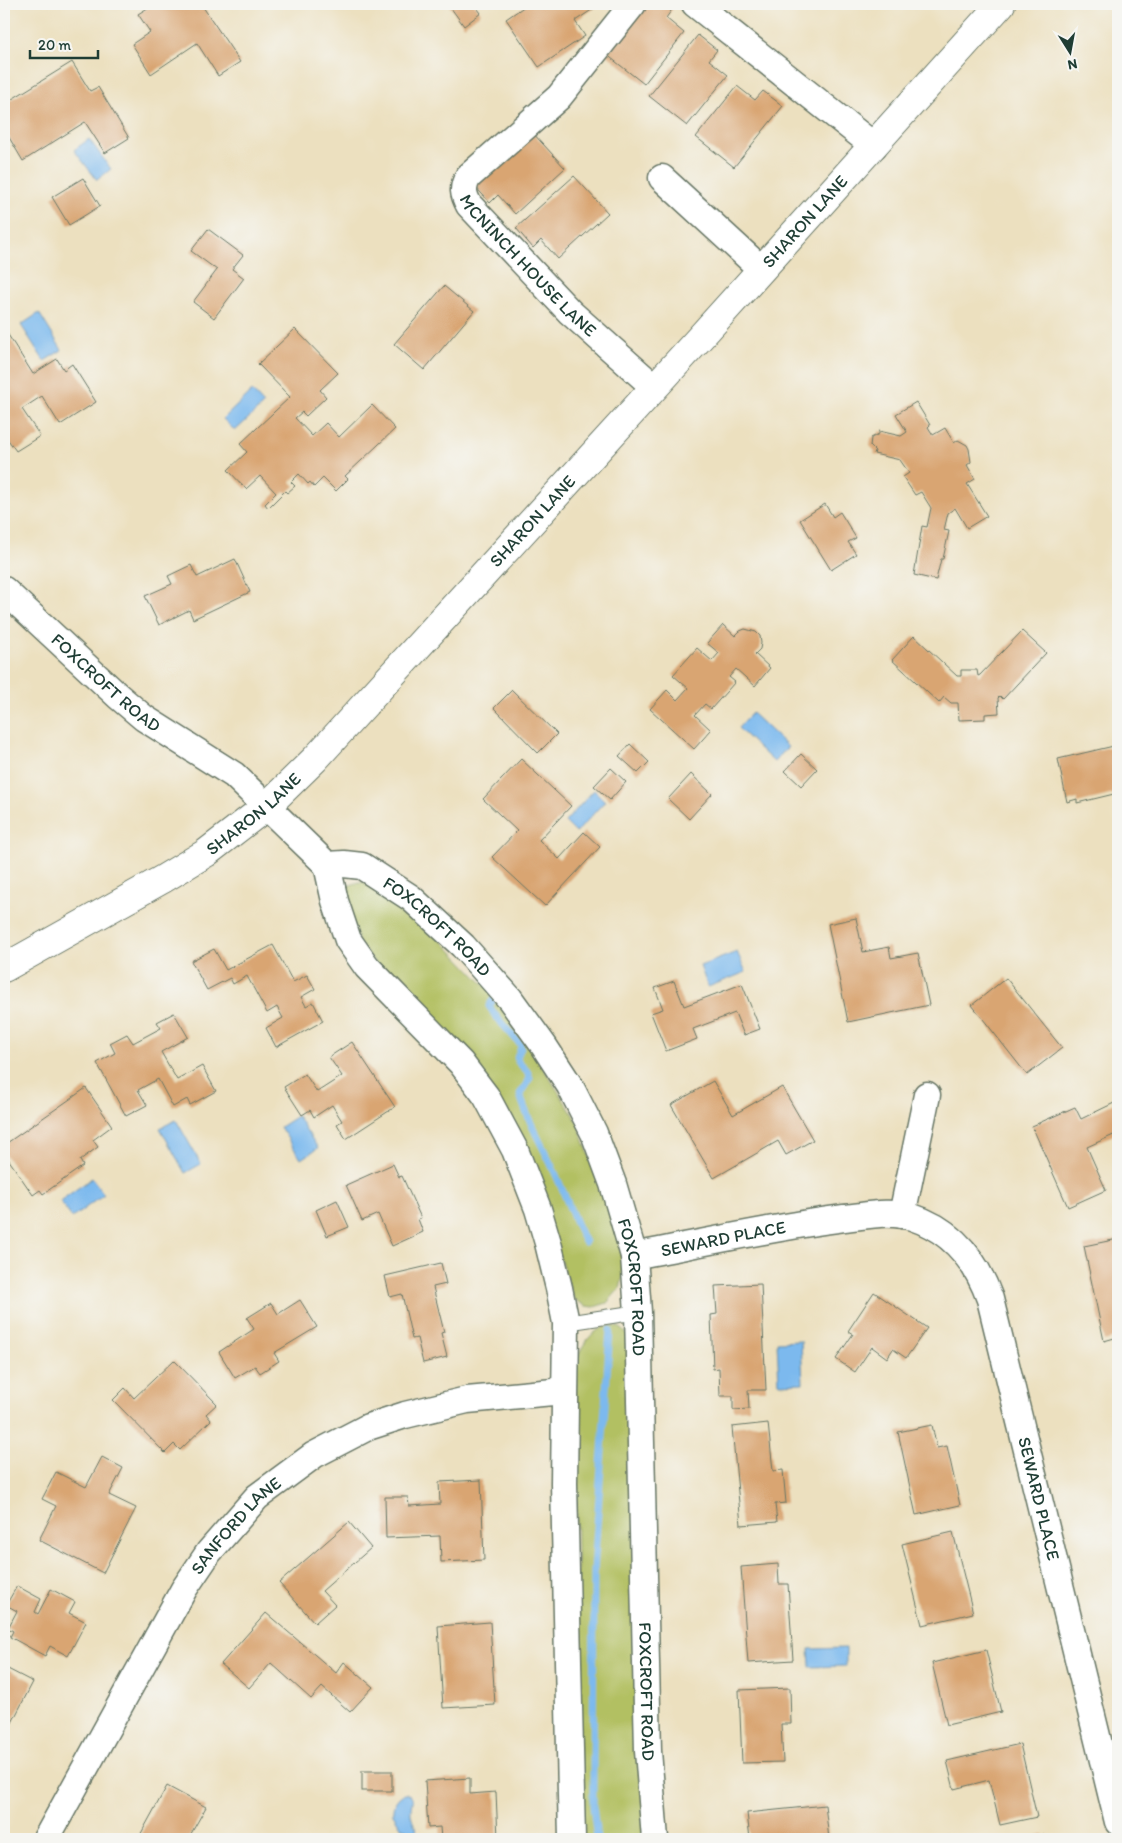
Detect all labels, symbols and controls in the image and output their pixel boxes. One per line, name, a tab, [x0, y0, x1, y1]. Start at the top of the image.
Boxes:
scale bar	[30, 28, 98, 60]
north arrow	[1044, 28, 1094, 78]
text: 20 m	[38, 36, 72, 54]
text: N	[1066, 55, 1079, 74]
street label: SHARON LANE	[757, 170, 852, 272]
street label: MCNINCH HOUSE LANE	[454, 191, 601, 341]
street label: SHARON LANE	[485, 470, 580, 572]
street label: FOXCROFT ROAD	[47, 629, 165, 737]
street label: SHARON LANE	[202, 768, 306, 860]
street label: FOXCROFT ROAD	[379, 872, 496, 981]
street label: FOXCROFT ROAD	[613, 1216, 650, 1356]
street label: SEWARD PLACE	[659, 1216, 787, 1262]
street label: SEWARD PLACE	[1013, 1435, 1065, 1563]
street label: SANFORD LANE	[186, 1472, 286, 1579]
street label: FOXCROFT ROAD	[634, 1622, 660, 1762]

